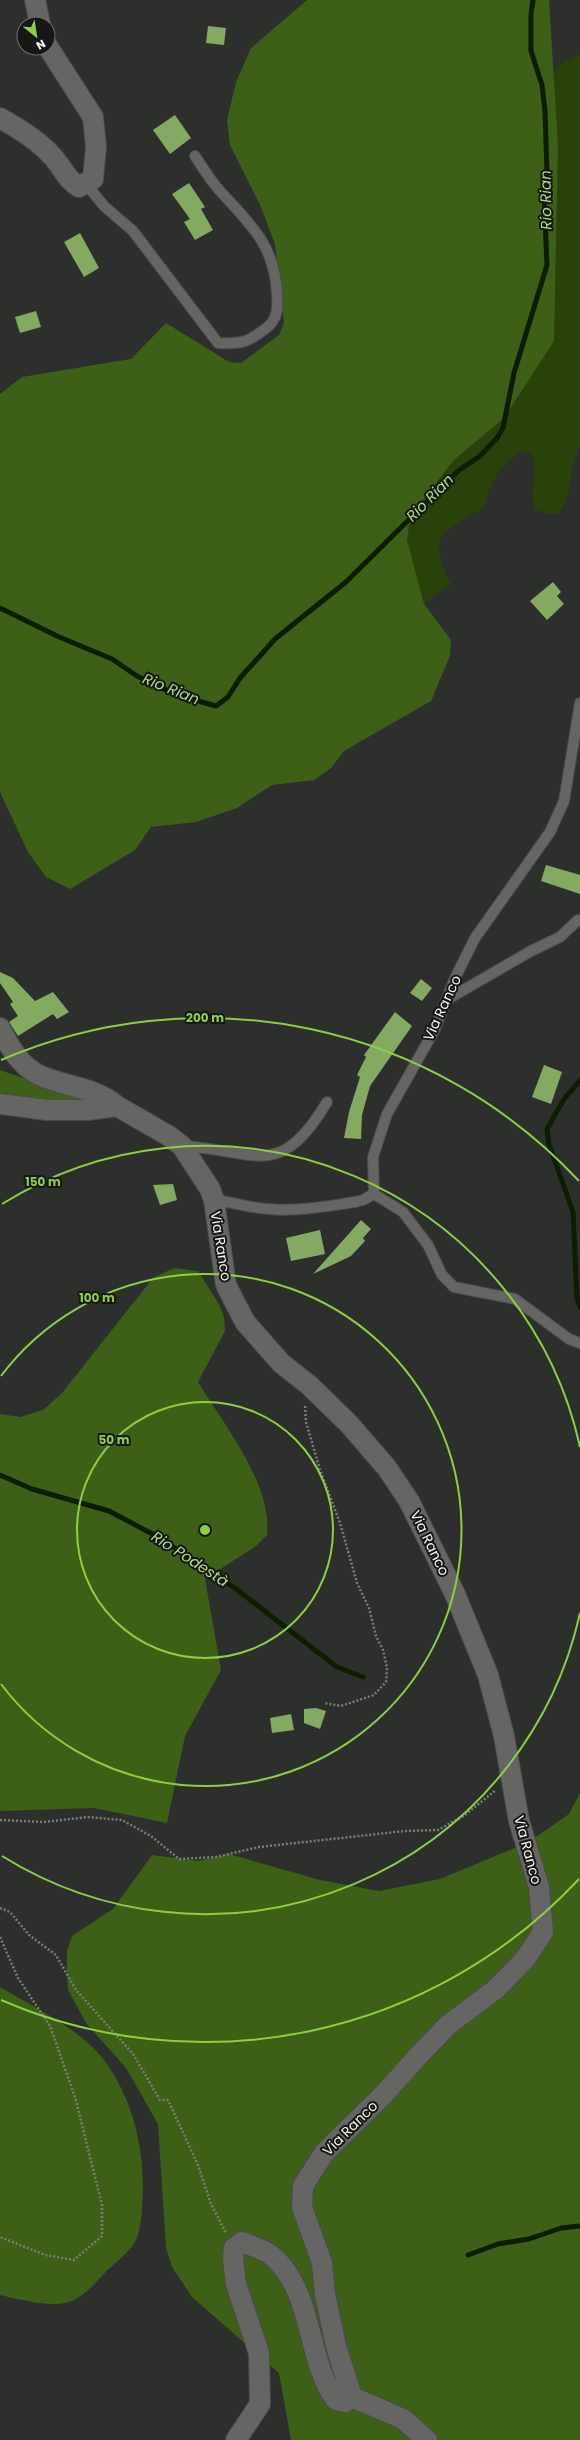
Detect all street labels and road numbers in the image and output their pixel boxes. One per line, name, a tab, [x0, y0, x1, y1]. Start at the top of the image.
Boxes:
street label: Via Ranco	[418, 972, 466, 1044]
street label: Via Ranco	[206, 1210, 236, 1282]
street label: Via Ranco	[406, 1507, 454, 1579]
street label: Via Ranco	[509, 1813, 547, 1887]
street label: Via Ranco	[318, 2096, 382, 2160]

